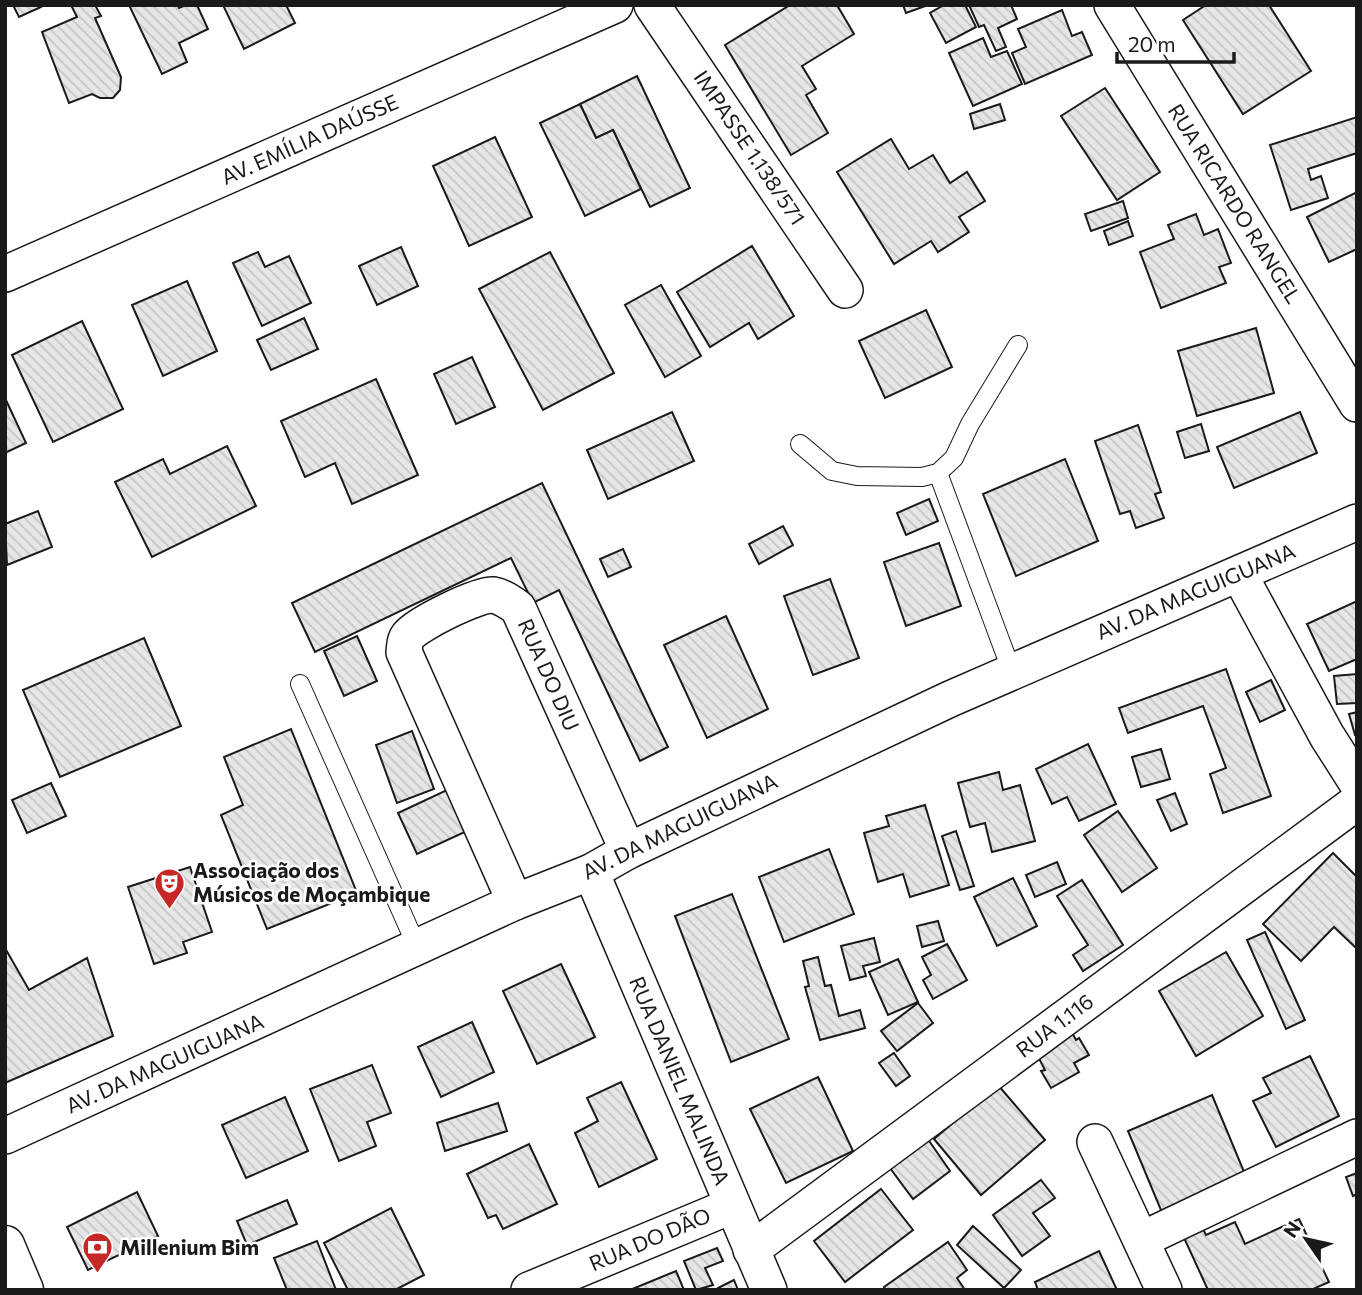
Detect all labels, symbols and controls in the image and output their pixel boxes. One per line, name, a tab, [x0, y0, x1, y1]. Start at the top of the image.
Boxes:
scale bar	[1117, 21, 1234, 65]
text: 20 m	[1128, 31, 1176, 56]
street label: IMPASSE 1.138/571	[689, 65, 811, 229]
street label: AV. EMÍLIA DAÚSSE	[217, 88, 402, 189]
street label: RUA RICARDO RANGEL	[1164, 99, 1307, 308]
street label: AV. DA MAGUIGUANA	[1092, 537, 1299, 644]
street label: RUA DO DIU	[514, 614, 585, 734]
street label: AV. DA MAGUIGUANA	[578, 768, 781, 884]
place label: Associação dos Músicos de Moçambique	[193, 857, 430, 906]
theatre icon: Associação dos Músicos de Moçambique	[153, 866, 187, 910]
street label: RUA DANIEL MALINDA	[625, 972, 736, 1188]
street label: RUA 1.116	[1011, 988, 1098, 1062]
street label: AV. DA MAGUIGUANA	[62, 1008, 267, 1118]
street label: RUA DO DÃO	[585, 1202, 714, 1275]
north arrow	[1271, 1204, 1341, 1274]
text: N	[1278, 1217, 1305, 1242]
bank icon: Millenium Bim	[80, 1231, 114, 1275]
place label: Millenium Bim	[120, 1234, 259, 1259]

